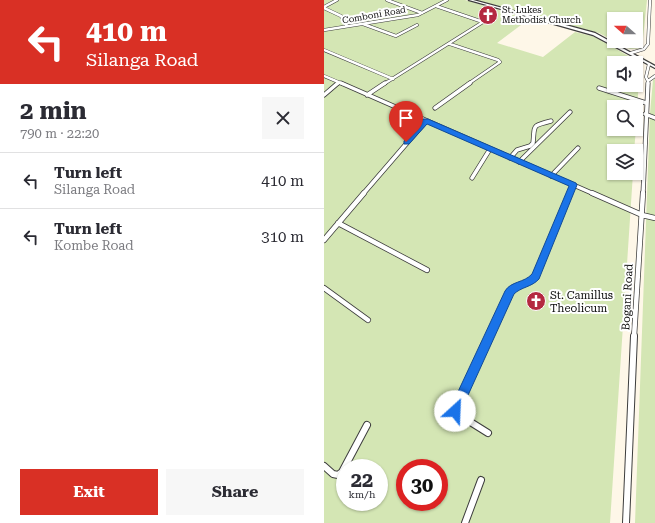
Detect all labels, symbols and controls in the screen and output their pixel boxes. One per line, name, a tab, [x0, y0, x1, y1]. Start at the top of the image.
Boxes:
street label: Comboni Road	[341, 4, 407, 26]
church icon: St. Lukes Methodist Church	[477, 4, 499, 26]
place label: St. Lukes Methodist Church	[502, 5, 581, 25]
north arrow	[607, 12, 643, 48]
map controls	[607, 12, 643, 180]
text: 410 m	[86, 15, 167, 48]
icon: left	[20, 16, 72, 68]
text: Silanga Road	[86, 49, 198, 70]
button: sound	[607, 56, 643, 92]
text: 2 min	[20, 97, 87, 125]
button: close	[262, 97, 304, 139]
button: search	[607, 100, 643, 136]
pin	[389, 101, 423, 142]
icon: arrive	[395, 107, 417, 129]
text: 790 m · 22:20	[20, 126, 99, 141]
button: layers	[607, 144, 643, 180]
text: Turn left	[54, 164, 122, 182]
icon: left	[20, 170, 42, 192]
text: 410 m	[261, 172, 304, 190]
text: Silanga Road	[54, 182, 135, 197]
text: Turn left	[54, 220, 122, 238]
icon: left	[20, 226, 42, 248]
text: 310 m	[261, 228, 304, 246]
text: Kombe Road	[54, 238, 134, 253]
street label: Bogani Road	[619, 263, 636, 331]
place label: St. Camillus Theolicum	[550, 289, 613, 315]
church icon: St. Camillus Theolicum	[525, 290, 547, 312]
position arrow	[434, 390, 476, 432]
speed limit sign: 30	[396, 459, 448, 511]
text: 22	[351, 468, 373, 492]
button: Exit	[20, 469, 158, 515]
button: Share	[166, 469, 304, 515]
text: km/h	[349, 489, 375, 500]

